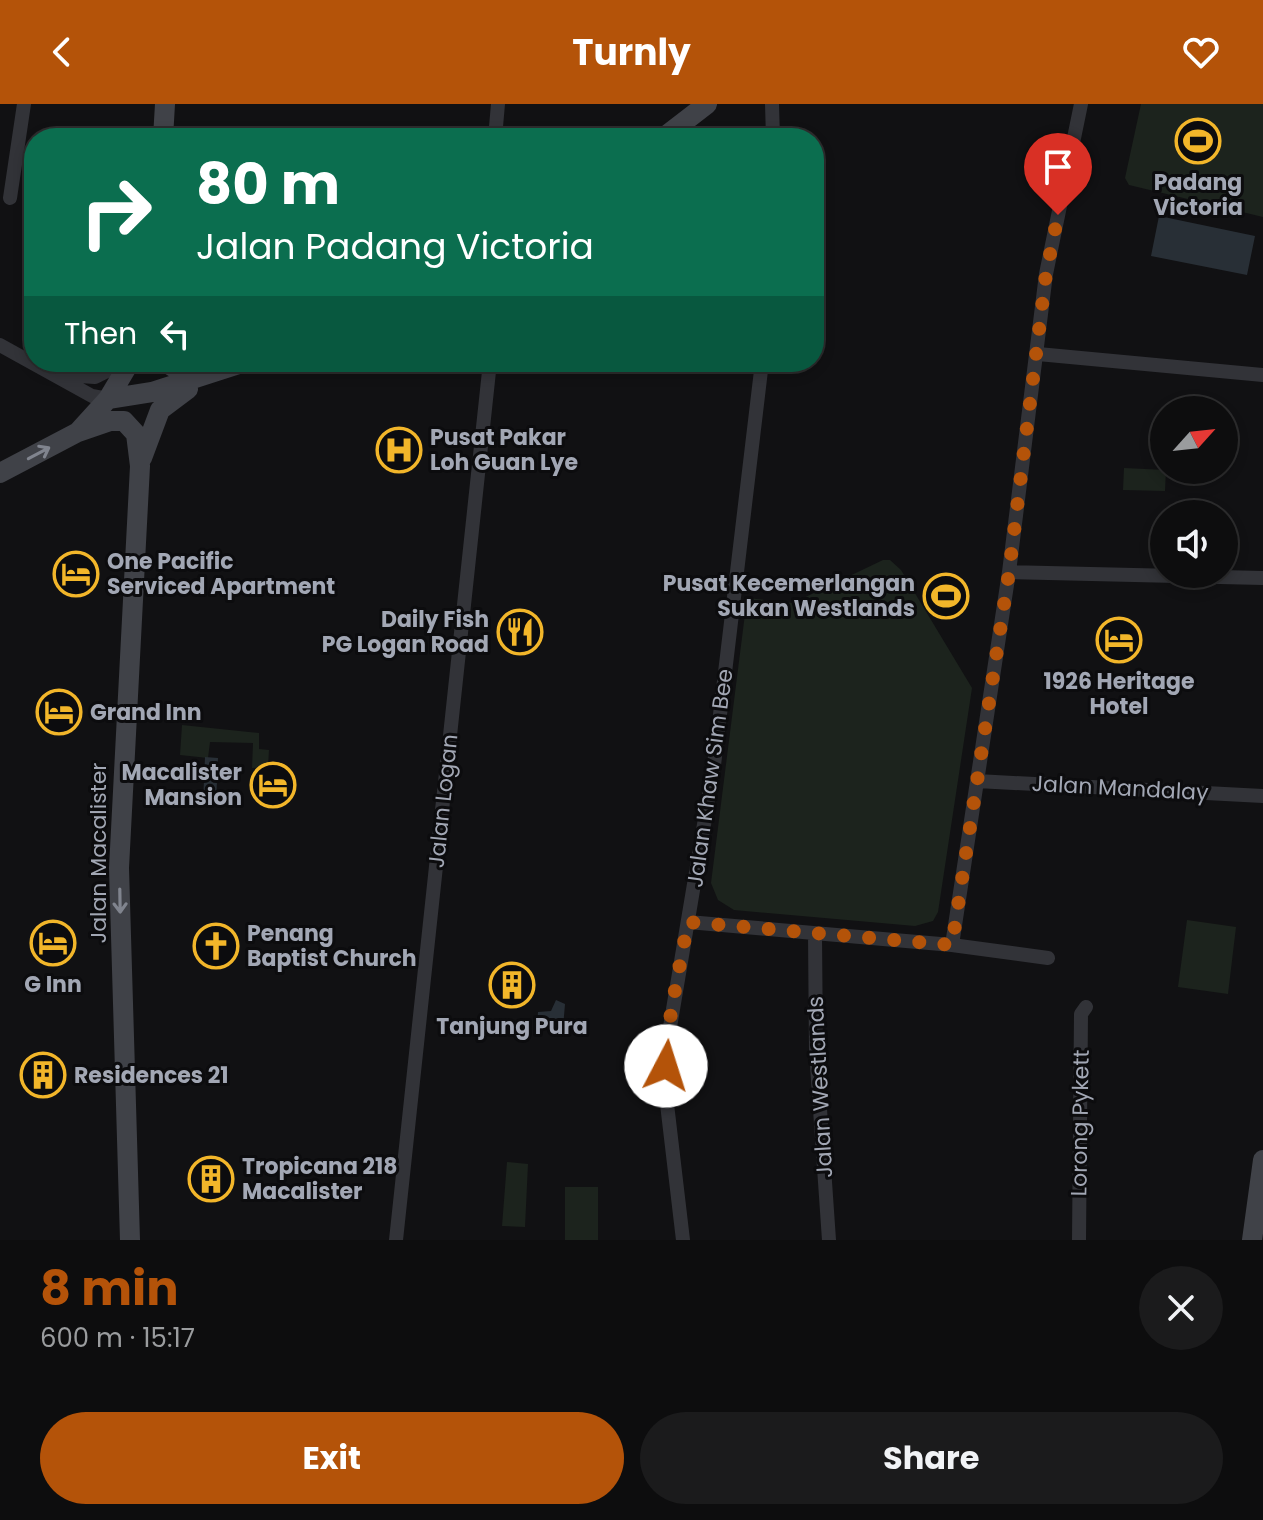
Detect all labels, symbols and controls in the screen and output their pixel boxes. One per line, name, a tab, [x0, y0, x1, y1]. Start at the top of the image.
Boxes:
text: Turnly	[572, 27, 691, 78]
icon: back	[40, 30, 84, 74]
icon: heart	[1179, 30, 1223, 74]
sports icon: Padang Victoria	[1174, 117, 1222, 165]
pin	[1024, 133, 1092, 215]
text: 80 m	[196, 145, 340, 224]
icon: arrive	[1036, 145, 1080, 189]
icon: right	[64, 160, 168, 264]
place label: Padang Victoria	[1153, 167, 1243, 223]
text: Jalan Padang Victoria	[196, 221, 594, 272]
text: Then	[64, 312, 137, 355]
icon: left	[153, 312, 197, 356]
north arrow	[1150, 396, 1238, 484]
map controls	[1150, 396, 1238, 588]
place label: Pusat Pakar Loh Guan Lye	[430, 422, 578, 478]
hospital icon: Pusat Pakar Loh Guan Lye	[375, 426, 423, 474]
one-way arrow	[27, 445, 51, 461]
button: sound	[1150, 500, 1238, 588]
place label: One Pacific Serviced Apartment	[107, 546, 335, 602]
hotel icon: One Pacific Serviced Apartment	[52, 550, 100, 598]
place label: Pusat Kecemerlangan Sukan Westlands	[663, 568, 915, 624]
sports icon: Pusat Kecemerlangan Sukan Westlands	[922, 572, 970, 620]
place label: Daily Fish PG Logan Road	[322, 604, 489, 660]
restaurant icon: Daily Fish PG Logan Road	[496, 608, 544, 656]
hotel icon: 1926 Heritage Hotel	[1095, 616, 1143, 664]
place label: 1926 Heritage Hotel	[1044, 666, 1194, 722]
street label: Jalan Khaw Sim Bee	[679, 667, 741, 889]
hotel icon: Grand Inn	[35, 688, 83, 736]
place label: Grand Inn	[90, 697, 202, 728]
street label: Jalan Logan	[421, 733, 465, 869]
place label: Macalister Mansion	[121, 757, 242, 813]
hotel icon: Macalister Mansion	[249, 761, 297, 809]
street label: Jalan Macalister	[83, 763, 114, 943]
street label: Jalan Mandalay	[1031, 768, 1210, 808]
one-way arrow	[112, 887, 128, 914]
place label: Penang Baptist Church	[247, 918, 417, 974]
hotel icon: G Inn	[29, 919, 77, 967]
church icon: Penang Baptist Church	[192, 922, 240, 970]
building icon: Tanjung Pura	[488, 961, 536, 1009]
place label: G Inn	[24, 969, 82, 1000]
street label: Jalan Westlands	[800, 995, 840, 1179]
place label: Tanjung Pura	[436, 1011, 588, 1042]
position arrow	[624, 1024, 708, 1108]
street label: Lorong Pykett	[1063, 1049, 1097, 1197]
building icon: Residences 21	[19, 1051, 67, 1099]
place label: Residences 21	[74, 1060, 229, 1091]
place label: Tropicana 218 Macalister	[242, 1151, 398, 1207]
building icon: Tropicana 218 Macalister	[187, 1155, 235, 1203]
text: 8 min	[40, 1255, 179, 1322]
button: close	[1139, 1266, 1223, 1350]
text: 600 m · 15:17	[40, 1320, 195, 1356]
button: Exit	[40, 1412, 624, 1504]
button: Share	[640, 1412, 1223, 1504]

